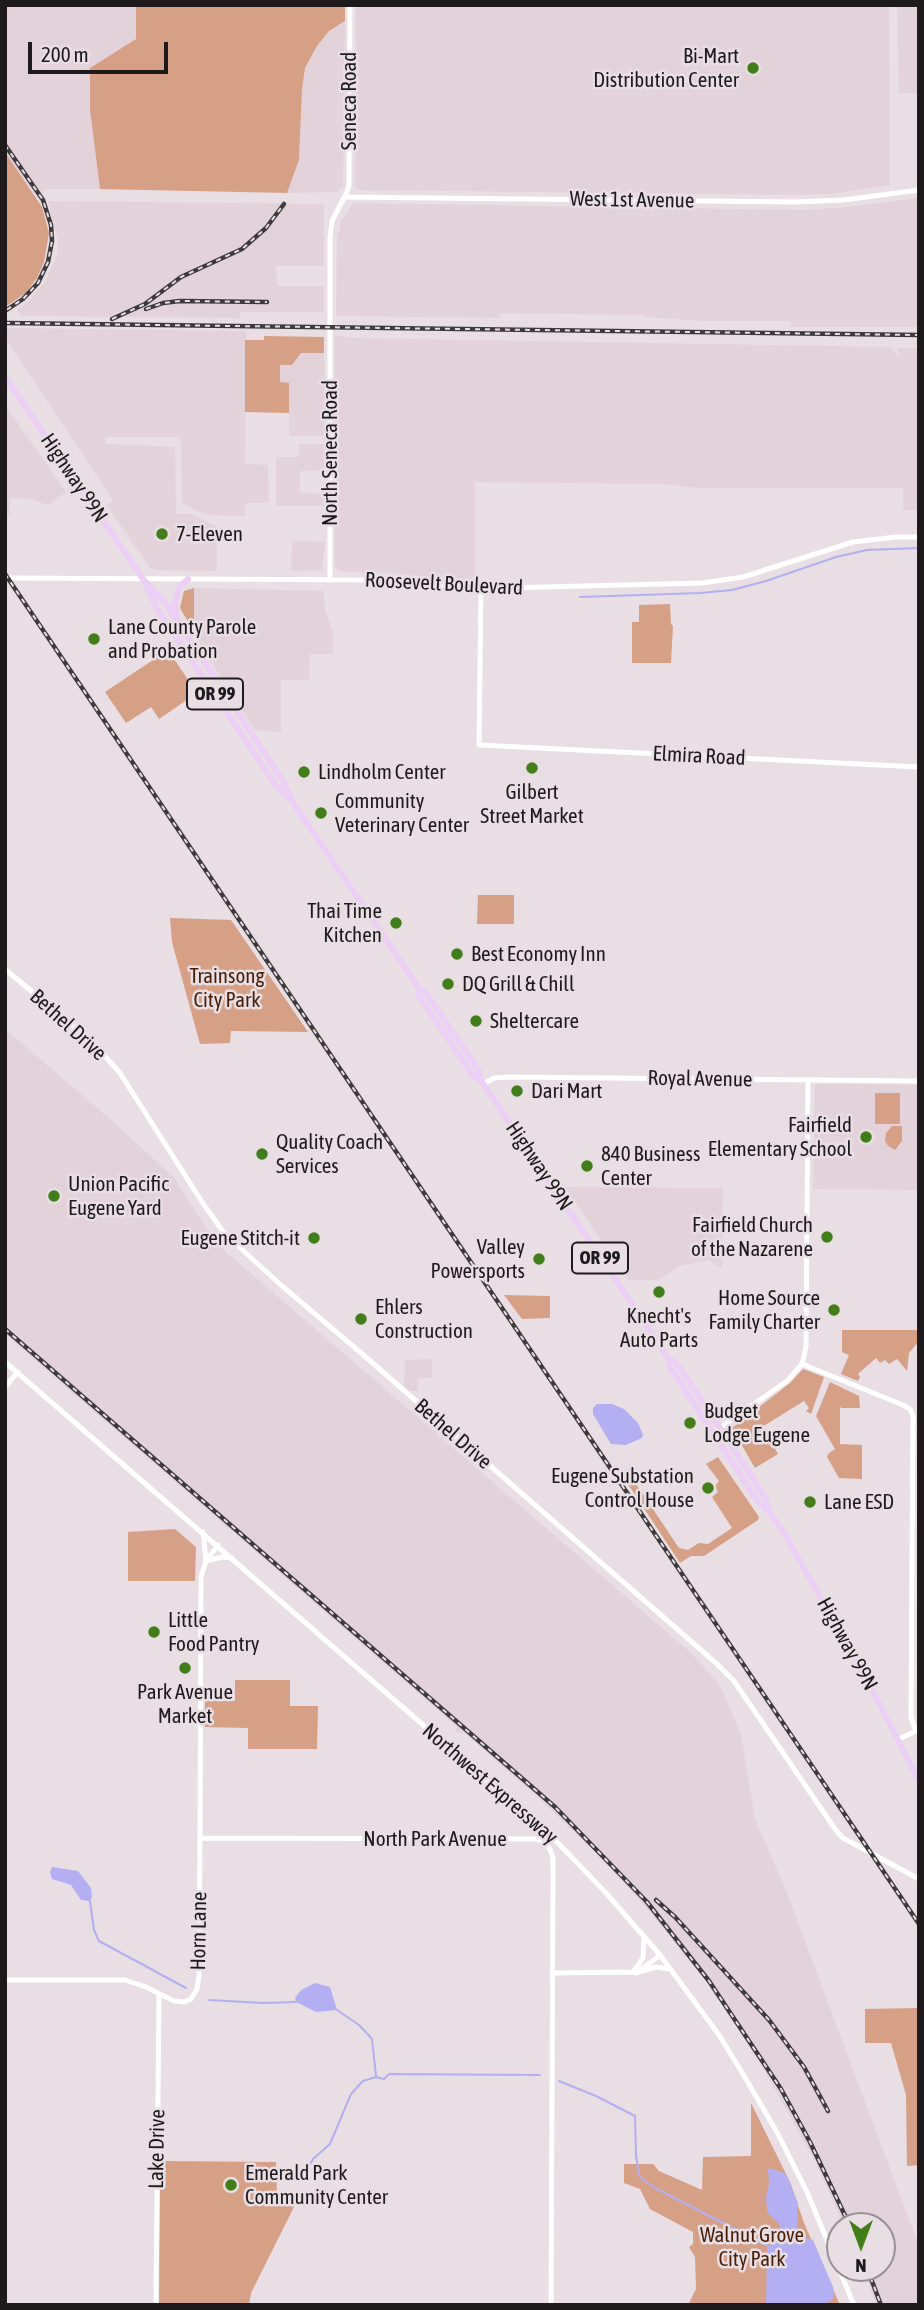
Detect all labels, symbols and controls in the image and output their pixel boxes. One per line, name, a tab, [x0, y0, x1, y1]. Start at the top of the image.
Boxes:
scale bar	[32, 28, 172, 72]
text: 200 m	[41, 42, 89, 66]
place label: Bi-Mart Distribution Center	[593, 43, 739, 93]
street label: Seneca Road	[336, 52, 362, 150]
marker: Bi-Mart Distribution Center	[745, 60, 761, 76]
street label: West 1st Avenue	[569, 186, 695, 214]
street label: North Seneca Road	[317, 380, 343, 526]
street label: Highway 99N	[35, 429, 113, 527]
place label: 7-Eleven	[176, 521, 243, 547]
marker: 7-Eleven	[154, 526, 170, 542]
street label: Roosevelt Boulevard	[364, 567, 524, 601]
place label: Lane County Parole and Probation	[108, 614, 256, 664]
marker: Lane County Parole and Probation	[86, 631, 102, 647]
road number: OR 99	[187, 678, 243, 709]
street label: Elmira Road	[652, 741, 746, 771]
place label: Lindholm Center	[318, 759, 445, 785]
marker: Gilbert Street Market	[524, 760, 540, 776]
marker: Lindholm Center	[296, 764, 312, 780]
place label: Gilbert Street Market	[480, 779, 584, 829]
place label: Community Veterinary Center	[335, 788, 469, 838]
marker: Community Veterinary Center	[313, 805, 329, 821]
place label: Thai Time Kitchen	[307, 898, 382, 948]
marker: Thai Time Kitchen	[388, 915, 404, 931]
place label: Best Economy Inn	[471, 941, 606, 967]
marker: Best Economy Inn	[449, 946, 465, 962]
park label: Trainsong City Park	[189, 963, 265, 1013]
place label: DQ Grill & Chill	[462, 971, 574, 997]
marker: DQ Grill & Chill	[440, 976, 456, 992]
street label: Bethel Drive	[24, 984, 112, 1066]
place label: Sheltercare	[490, 1008, 579, 1034]
marker: Sheltercare	[468, 1013, 484, 1029]
street label: Royal Avenue	[647, 1065, 753, 1093]
place label: Dari Mart	[531, 1078, 602, 1104]
marker: Dari Mart	[509, 1083, 525, 1099]
place label: Fairfield Elementary School	[708, 1112, 852, 1162]
street label: Highway 99N	[500, 1117, 578, 1215]
place label: Quality Coach Services	[276, 1129, 383, 1179]
marker: Fairfield Elementary School	[858, 1129, 874, 1145]
place label: 840 Business Center	[601, 1141, 700, 1191]
marker: Quality Coach Services	[254, 1146, 270, 1162]
marker: 840 Business Center	[579, 1158, 595, 1174]
place label: Union Pacific Eugene Yard	[68, 1171, 169, 1221]
marker: Union Pacific Eugene Yard	[46, 1188, 62, 1204]
place label: Fairfield Church of the Nazarene	[691, 1212, 813, 1262]
place label: Eugene Stitch-it	[181, 1225, 300, 1251]
marker: Fairfield Church of the Nazarene	[819, 1229, 835, 1245]
marker: Eugene Stitch-it	[306, 1230, 322, 1246]
place label: Valley Powersports	[431, 1234, 525, 1284]
road number: OR 99	[572, 1242, 628, 1274]
marker: Valley Powersports	[531, 1251, 547, 1267]
marker: Knecht's Auto Parts	[651, 1284, 667, 1300]
place label: Home Source Family Charter	[708, 1285, 820, 1335]
place label: Ehlers Construction	[375, 1294, 473, 1344]
marker: Home Source Family Charter	[826, 1302, 842, 1318]
place label: Knecht's Auto Parts	[620, 1303, 698, 1353]
marker: Ehlers Construction	[353, 1311, 369, 1327]
street label: Bethel Drive	[409, 1394, 497, 1474]
place label: Budget Lodge Eugene	[704, 1398, 810, 1448]
marker: Budget Lodge Eugene	[682, 1415, 698, 1431]
place label: Eugene Substation Control House	[551, 1463, 694, 1513]
marker: Eugene Substation Control House	[700, 1480, 716, 1496]
place label: Lane ESD	[824, 1489, 894, 1515]
marker: Lane ESD	[802, 1494, 818, 1510]
street label: Highway 99N	[811, 1593, 883, 1695]
place label: Little Food Pantry	[168, 1607, 259, 1657]
marker: Little Food Pantry	[146, 1624, 162, 1640]
marker: Park Avenue Market	[177, 1660, 193, 1676]
place label: Park Avenue Market	[137, 1679, 233, 1729]
street label: Northwest Expressway	[417, 1718, 563, 1850]
street label: North Park Avenue	[363, 1826, 507, 1852]
street label: Horn Lane	[186, 1891, 212, 1971]
street label: Lake Drive	[144, 2109, 170, 2189]
place label: Emerald Park Community Center	[245, 2160, 388, 2210]
marker: Emerald Park Community Center	[223, 2177, 239, 2193]
north arrow	[826, 2212, 896, 2282]
park label: Walnut Grove City Park	[700, 2222, 804, 2272]
text: N	[855, 2255, 867, 2277]

